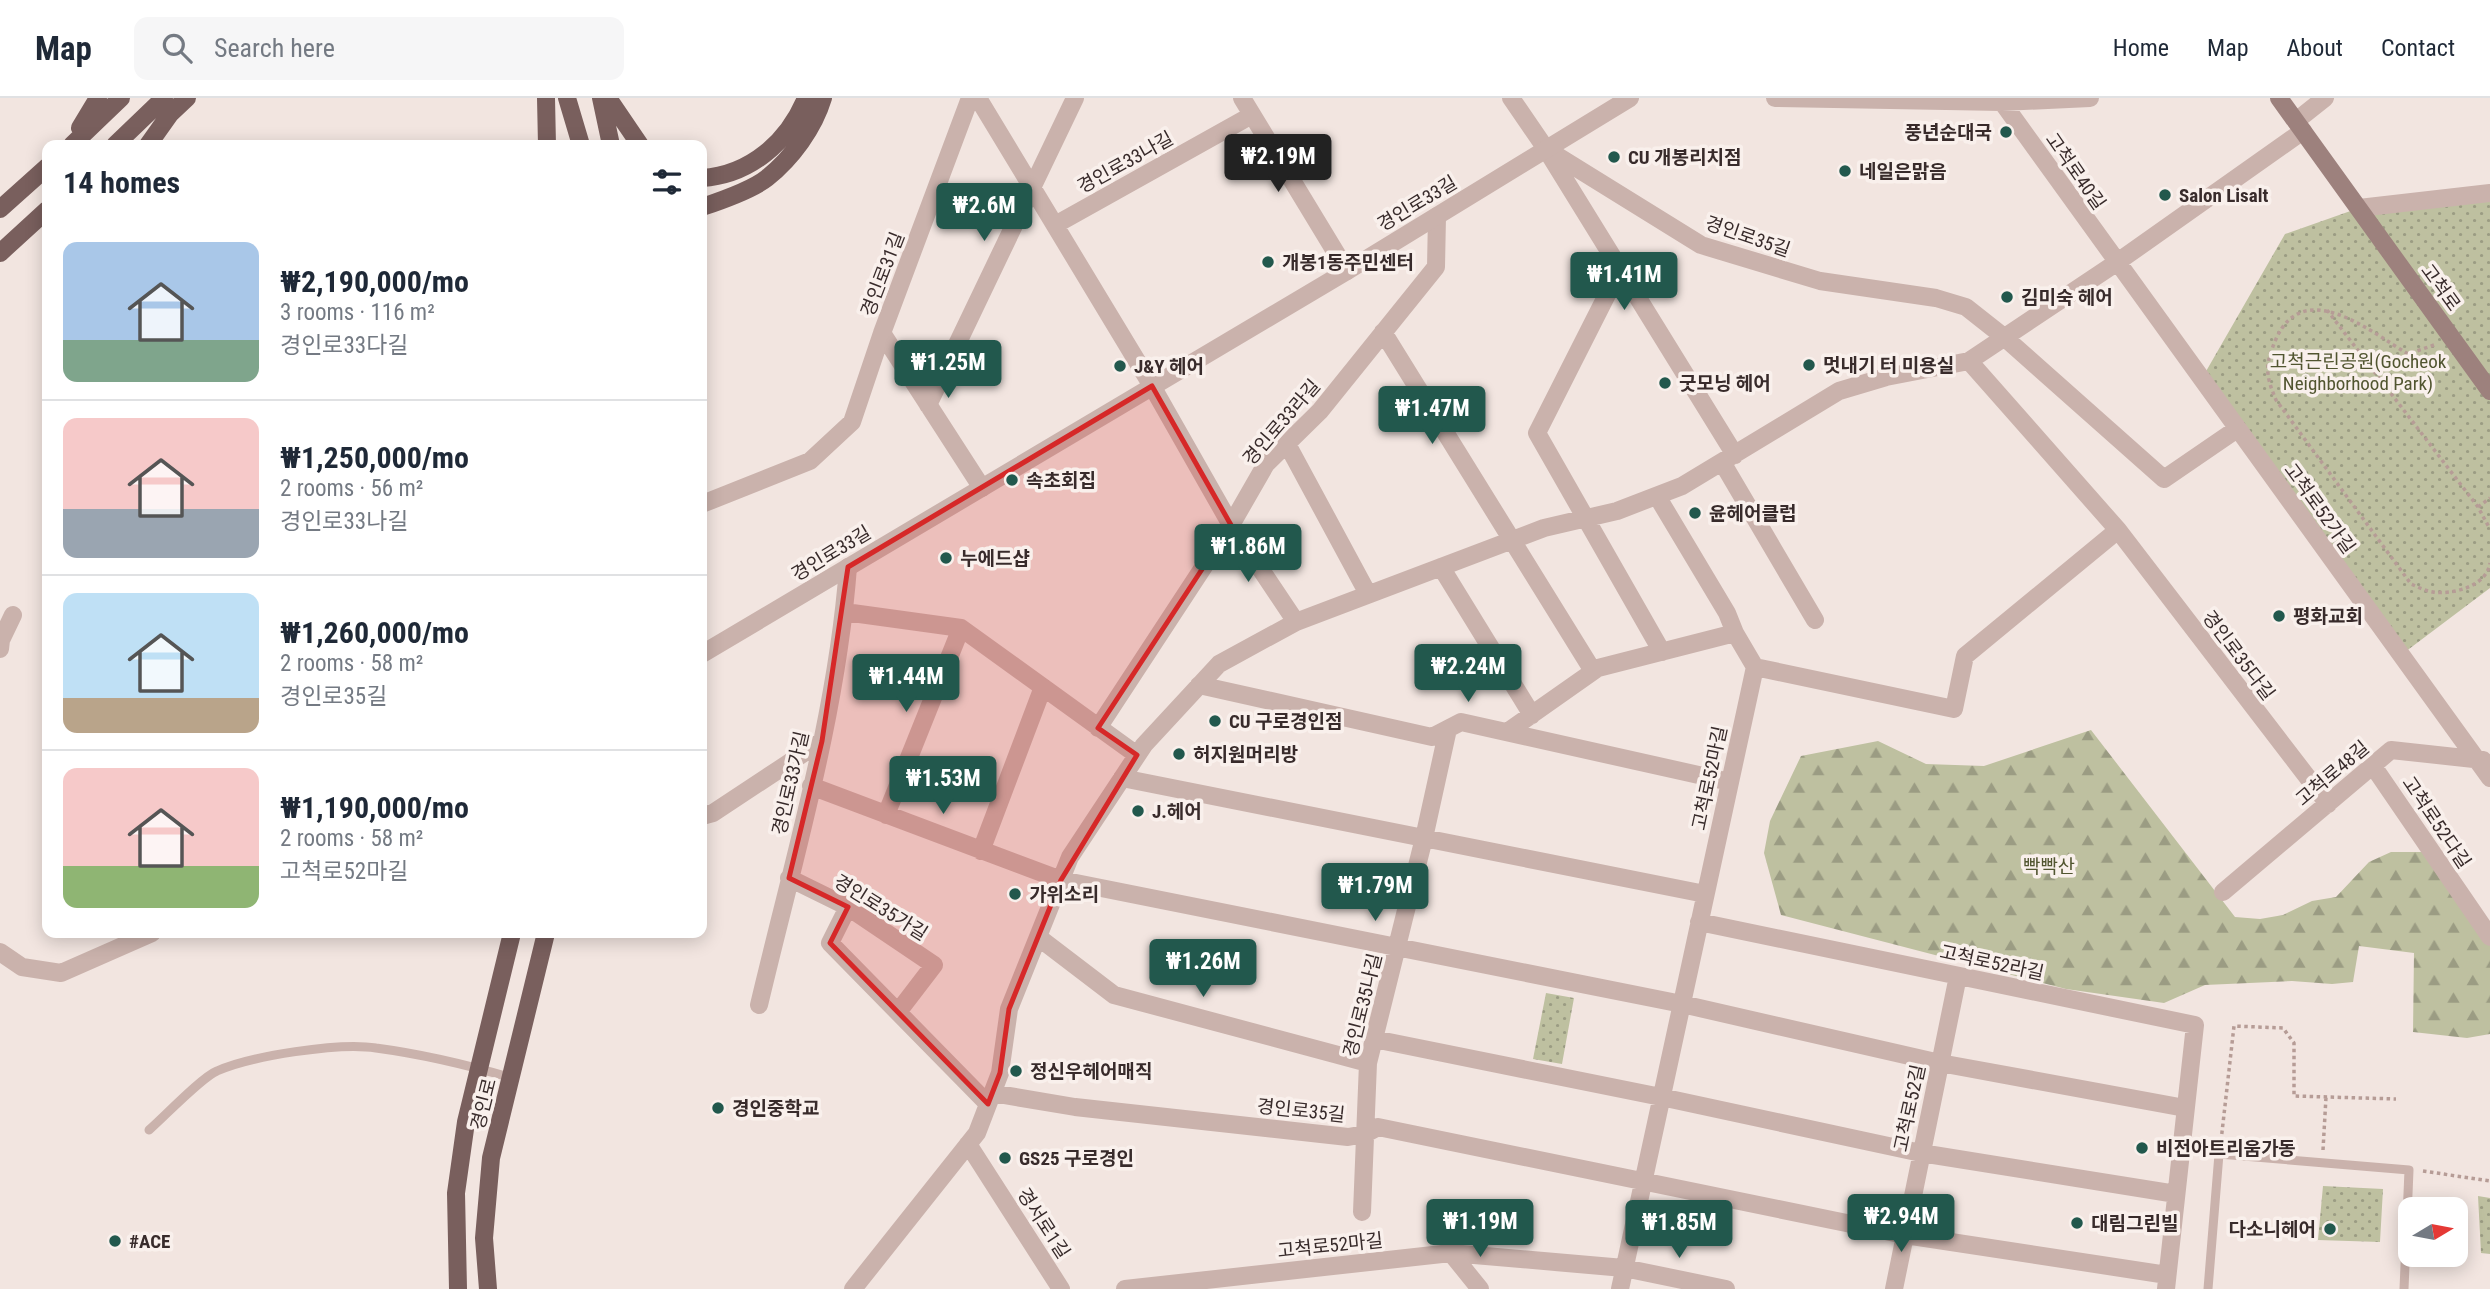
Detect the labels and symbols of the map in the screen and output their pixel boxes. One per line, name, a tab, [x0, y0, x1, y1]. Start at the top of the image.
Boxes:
place label: 풍년순대국	[1905, 121, 1992, 144]
marker: 풍년순대국	[1998, 124, 2014, 140]
street label: 경인로33나길	[1073, 127, 1177, 198]
street label: 고척로40길	[2041, 128, 2110, 214]
pin: ₩2.19M	[1221, 134, 1335, 194]
place label: CU 개봉리치점	[1628, 146, 1741, 169]
marker: CU 개봉리치점	[1606, 149, 1622, 165]
place label: 네일은맑음	[1859, 160, 1946, 183]
marker: 네일은맑음	[1837, 163, 1853, 179]
street label: 경인로33길	[1373, 171, 1461, 236]
pin: ₩2.6M	[935, 184, 1033, 243]
place label: Salon Lisalt	[2179, 184, 2268, 207]
marker: Salon Lisalt	[2157, 187, 2173, 203]
street label: 경인로35길	[1702, 211, 1794, 262]
street label: 경인로31길	[856, 229, 909, 320]
place label: 개봉1동주민센터	[1282, 251, 1414, 274]
pin: ₩1.41M	[1567, 252, 1681, 312]
marker: 개봉1동주민센터	[1260, 254, 1276, 270]
street label: 고척로	[2416, 259, 2465, 315]
place label: 김미숙 헤어	[2021, 286, 2113, 309]
marker: 김미숙 헤어	[1999, 289, 2015, 305]
pin: ₩1.25M	[891, 341, 1005, 400]
park label: 고척근린공원(Gocheok Neighborhood Park)	[2270, 350, 2447, 395]
place label: 멋내기 터 미용실	[1823, 354, 1954, 377]
place label: J&Y 헤어	[1134, 355, 1204, 378]
marker: 멋내기 터 미용실	[1801, 357, 1817, 373]
marker: J&Y 헤어	[1112, 358, 1128, 374]
place label: 굿모닝 헤어	[1679, 372, 1771, 395]
street label: 경인로33라길	[1238, 375, 1325, 470]
marker: 굿모닝 헤어	[1657, 375, 1673, 391]
pin: ₩1.47M	[1375, 386, 1489, 446]
street label: 고척로52가길	[2279, 459, 2360, 558]
place label: 속초회집	[1026, 469, 1096, 492]
marker: 속초회집	[1004, 472, 1020, 488]
place label: 윤헤어클럽	[1709, 502, 1796, 525]
marker: 윤헤어클럽	[1687, 505, 1703, 521]
street label: 경인로33길	[787, 521, 875, 586]
pin: ₩1.86M	[1191, 524, 1305, 584]
place label: 누에드샵	[960, 547, 1030, 570]
marker: 누에드샵	[938, 550, 954, 566]
place label: 평화교회	[2293, 605, 2363, 628]
street label: 경인로35다길	[2197, 606, 2280, 705]
marker: 평화교회	[2271, 608, 2287, 624]
pin: ₩2.24M	[1411, 644, 1525, 704]
pin: ₩1.44M	[849, 654, 963, 714]
place label: CU 구로경인점	[1229, 710, 1342, 733]
marker: CU 구로경인점	[1207, 713, 1223, 729]
street label: 고척로52마길	[1687, 724, 1732, 832]
street label: 경인로33가길	[767, 729, 814, 837]
street label: 고척로48길	[2291, 736, 2374, 811]
place label: 허지원머리방	[1193, 743, 1298, 766]
marker: 허지원머리방	[1171, 746, 1187, 762]
pin: ₩1.53M	[886, 756, 1000, 816]
street label: 고척로52다길	[2397, 772, 2476, 873]
place label: J.헤어	[1152, 800, 1202, 823]
marker: J.헤어	[1130, 803, 1146, 819]
park label: 빡빡산	[2023, 855, 2075, 878]
pin: ₩1.79M	[1318, 864, 1432, 923]
street label: 경인로35가길	[830, 870, 932, 945]
place label: 가위소리	[1029, 883, 1099, 906]
marker: 가위소리	[1007, 886, 1023, 902]
pin: ₩1.26M	[1146, 940, 1260, 999]
street label: 고척로52라길	[1938, 940, 2046, 985]
street label: 경인로35나길	[1338, 951, 1386, 1059]
place label: 정신우헤어매직	[1030, 1060, 1152, 1083]
street label: 고척로52길	[1889, 1062, 1930, 1154]
marker: 정신우헤어매직	[1008, 1063, 1024, 1079]
street label: 경인로	[466, 1076, 501, 1132]
street label: 경인로35길	[1256, 1094, 1346, 1127]
place label: 경인중학교	[732, 1097, 819, 1120]
marker: 경인중학교	[710, 1100, 726, 1116]
place label: 비전아트리움가동	[2156, 1137, 2296, 1160]
marker: 비전아트리움가동	[2134, 1140, 2150, 1156]
place label: GS25 구로경인	[1019, 1147, 1134, 1170]
marker: GS25 구로경인	[997, 1150, 1013, 1166]
street label: 경서로1길	[1012, 1184, 1075, 1263]
pin: ₩2.94M	[1844, 1194, 1958, 1254]
north arrow	[2398, 1197, 2468, 1267]
pin: ₩1.19M	[1423, 1200, 1537, 1259]
pin: ₩1.85M	[1622, 1200, 1736, 1260]
place label: 대림그린빌	[2091, 1212, 2178, 1235]
marker: 대림그린빌	[2069, 1215, 2085, 1231]
place label: 다소니헤어	[2229, 1218, 2316, 1241]
marker: 다소니헤어	[2322, 1221, 2338, 1237]
street label: 고척로52마길	[1276, 1229, 1384, 1262]
place label: #ACE	[129, 1230, 170, 1253]
marker: #ACE	[107, 1233, 123, 1249]

